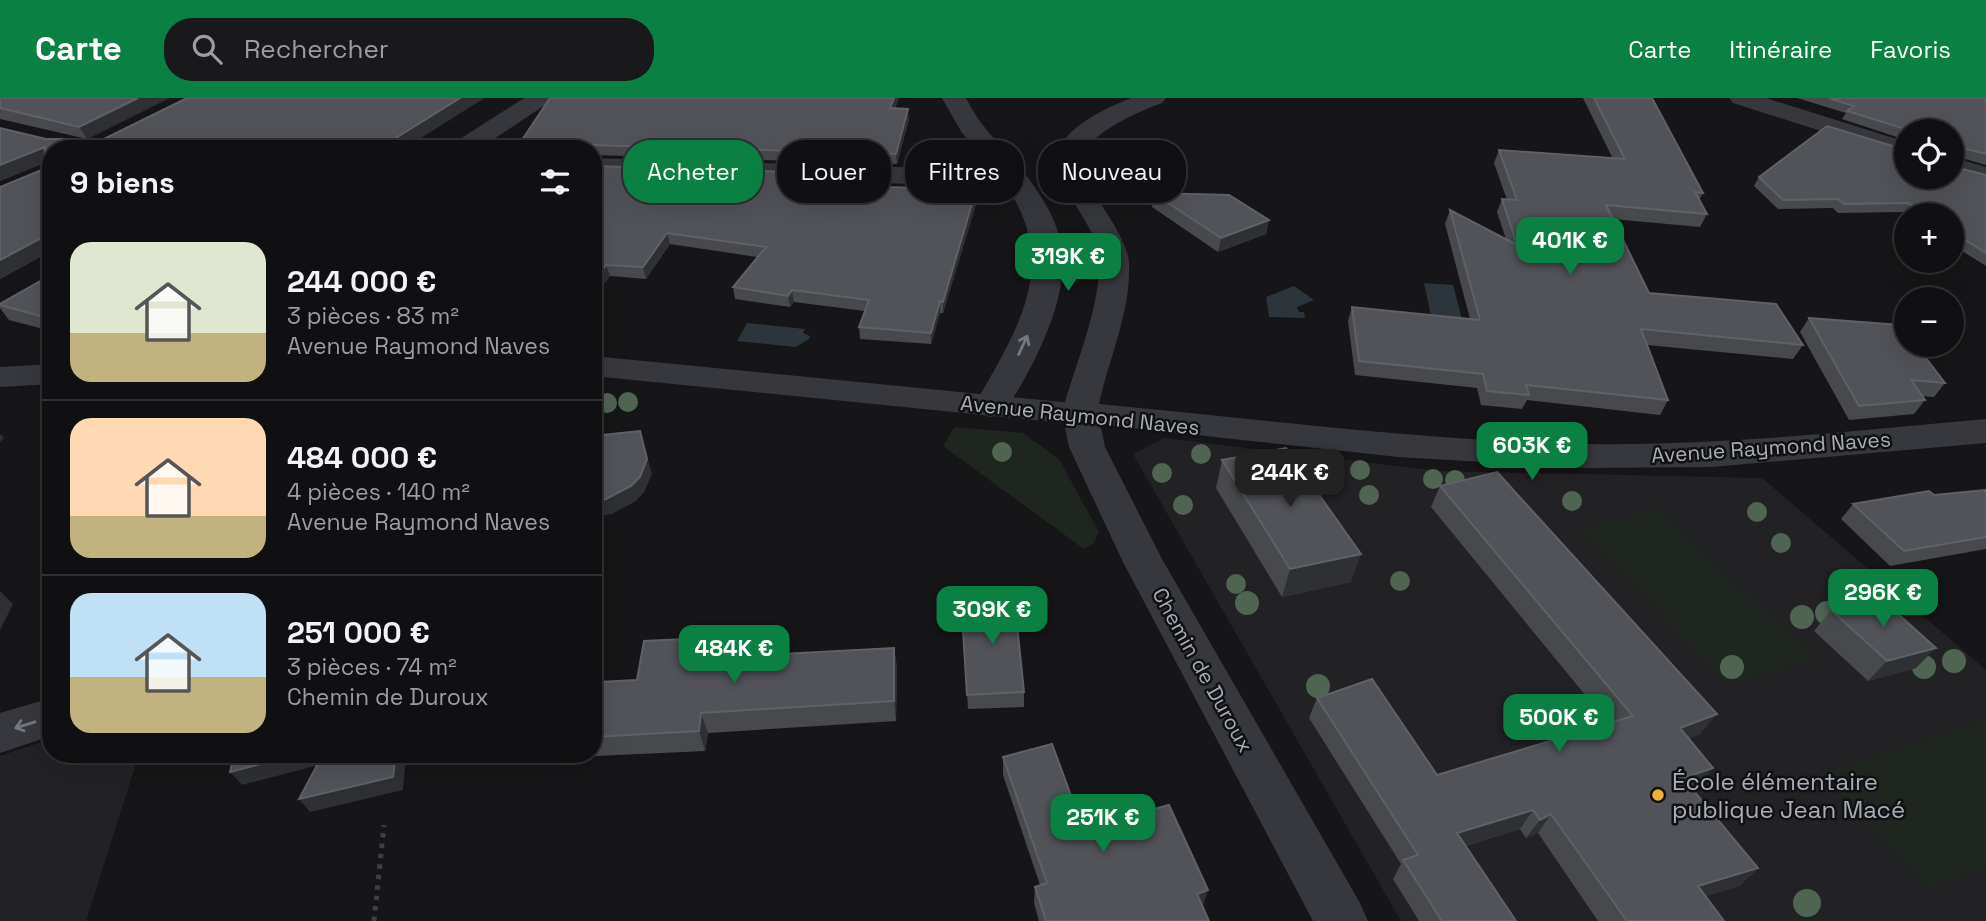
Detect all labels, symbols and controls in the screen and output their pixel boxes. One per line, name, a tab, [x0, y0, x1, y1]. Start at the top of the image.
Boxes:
search box	[164, 18, 654, 81]
text: Carte	[35, 28, 122, 70]
icon: search	[188, 30, 226, 68]
text: Rechercher	[244, 32, 389, 66]
text: Carte	[1628, 34, 1691, 65]
text: Itinéraire	[1729, 34, 1832, 65]
text: Favoris	[1870, 34, 1951, 65]
map controls	[1894, 119, 1964, 357]
button: locate	[1894, 119, 1964, 189]
chip: Acheter	[623, 140, 763, 203]
chip: Louer	[777, 140, 891, 203]
chip: Filtres	[905, 140, 1024, 203]
chip: Nouveau	[1038, 140, 1186, 203]
text: 9 biens	[70, 163, 175, 202]
icon: filters	[536, 163, 574, 201]
button: +	[1894, 203, 1964, 273]
pin: 401K €	[1513, 218, 1627, 277]
text: 401K €	[1532, 225, 1608, 255]
pin: 319K €	[1011, 234, 1125, 293]
text: 319K €	[1031, 241, 1105, 271]
text: 244 000 €	[287, 262, 436, 301]
icon: home	[126, 270, 210, 354]
button: −	[1894, 287, 1964, 357]
text: 3 pièces · 83 m²	[287, 301, 459, 331]
text: Avenue Raymond Naves	[287, 331, 550, 361]
one-way arrow	[1017, 335, 1030, 356]
street label: Avenue Raymond Naves	[959, 389, 1201, 441]
pin: 603K €	[1475, 422, 1589, 482]
street label: Avenue Raymond Naves	[1650, 425, 1892, 469]
text: 603K €	[1493, 430, 1571, 460]
text: 484 000 €	[287, 438, 437, 477]
icon: home	[126, 446, 210, 530]
pin: 244K €	[1233, 450, 1347, 509]
text: 244K €	[1251, 457, 1329, 487]
text: 4 pièces · 140 m²	[287, 477, 470, 507]
text: Avenue Raymond Naves	[287, 507, 550, 537]
pin: 296K €	[1826, 570, 1940, 629]
text: 296K €	[1844, 577, 1922, 607]
street label: Chemin de Duroux	[1147, 583, 1259, 757]
pin: 309K €	[935, 587, 1049, 646]
text: 309K €	[953, 594, 1031, 624]
text: 251 000 €	[287, 613, 430, 652]
icon: home	[126, 621, 210, 705]
pin: 484K €	[677, 626, 791, 685]
text: 484K €	[695, 633, 773, 663]
text: 3 pièces · 74 m²	[287, 652, 457, 682]
text: Chemin de Duroux	[287, 682, 489, 712]
pin: 500K €	[1502, 694, 1616, 754]
text: 500K €	[1519, 702, 1599, 732]
one-way arrow	[15, 719, 37, 732]
place label: École élémentaire publique Jean Macé	[1672, 766, 1905, 825]
marker: École élémentaire publique Jean Macé	[1650, 787, 1666, 803]
pin: 251K €	[1046, 794, 1160, 854]
text: 251K €	[1066, 802, 1140, 832]

